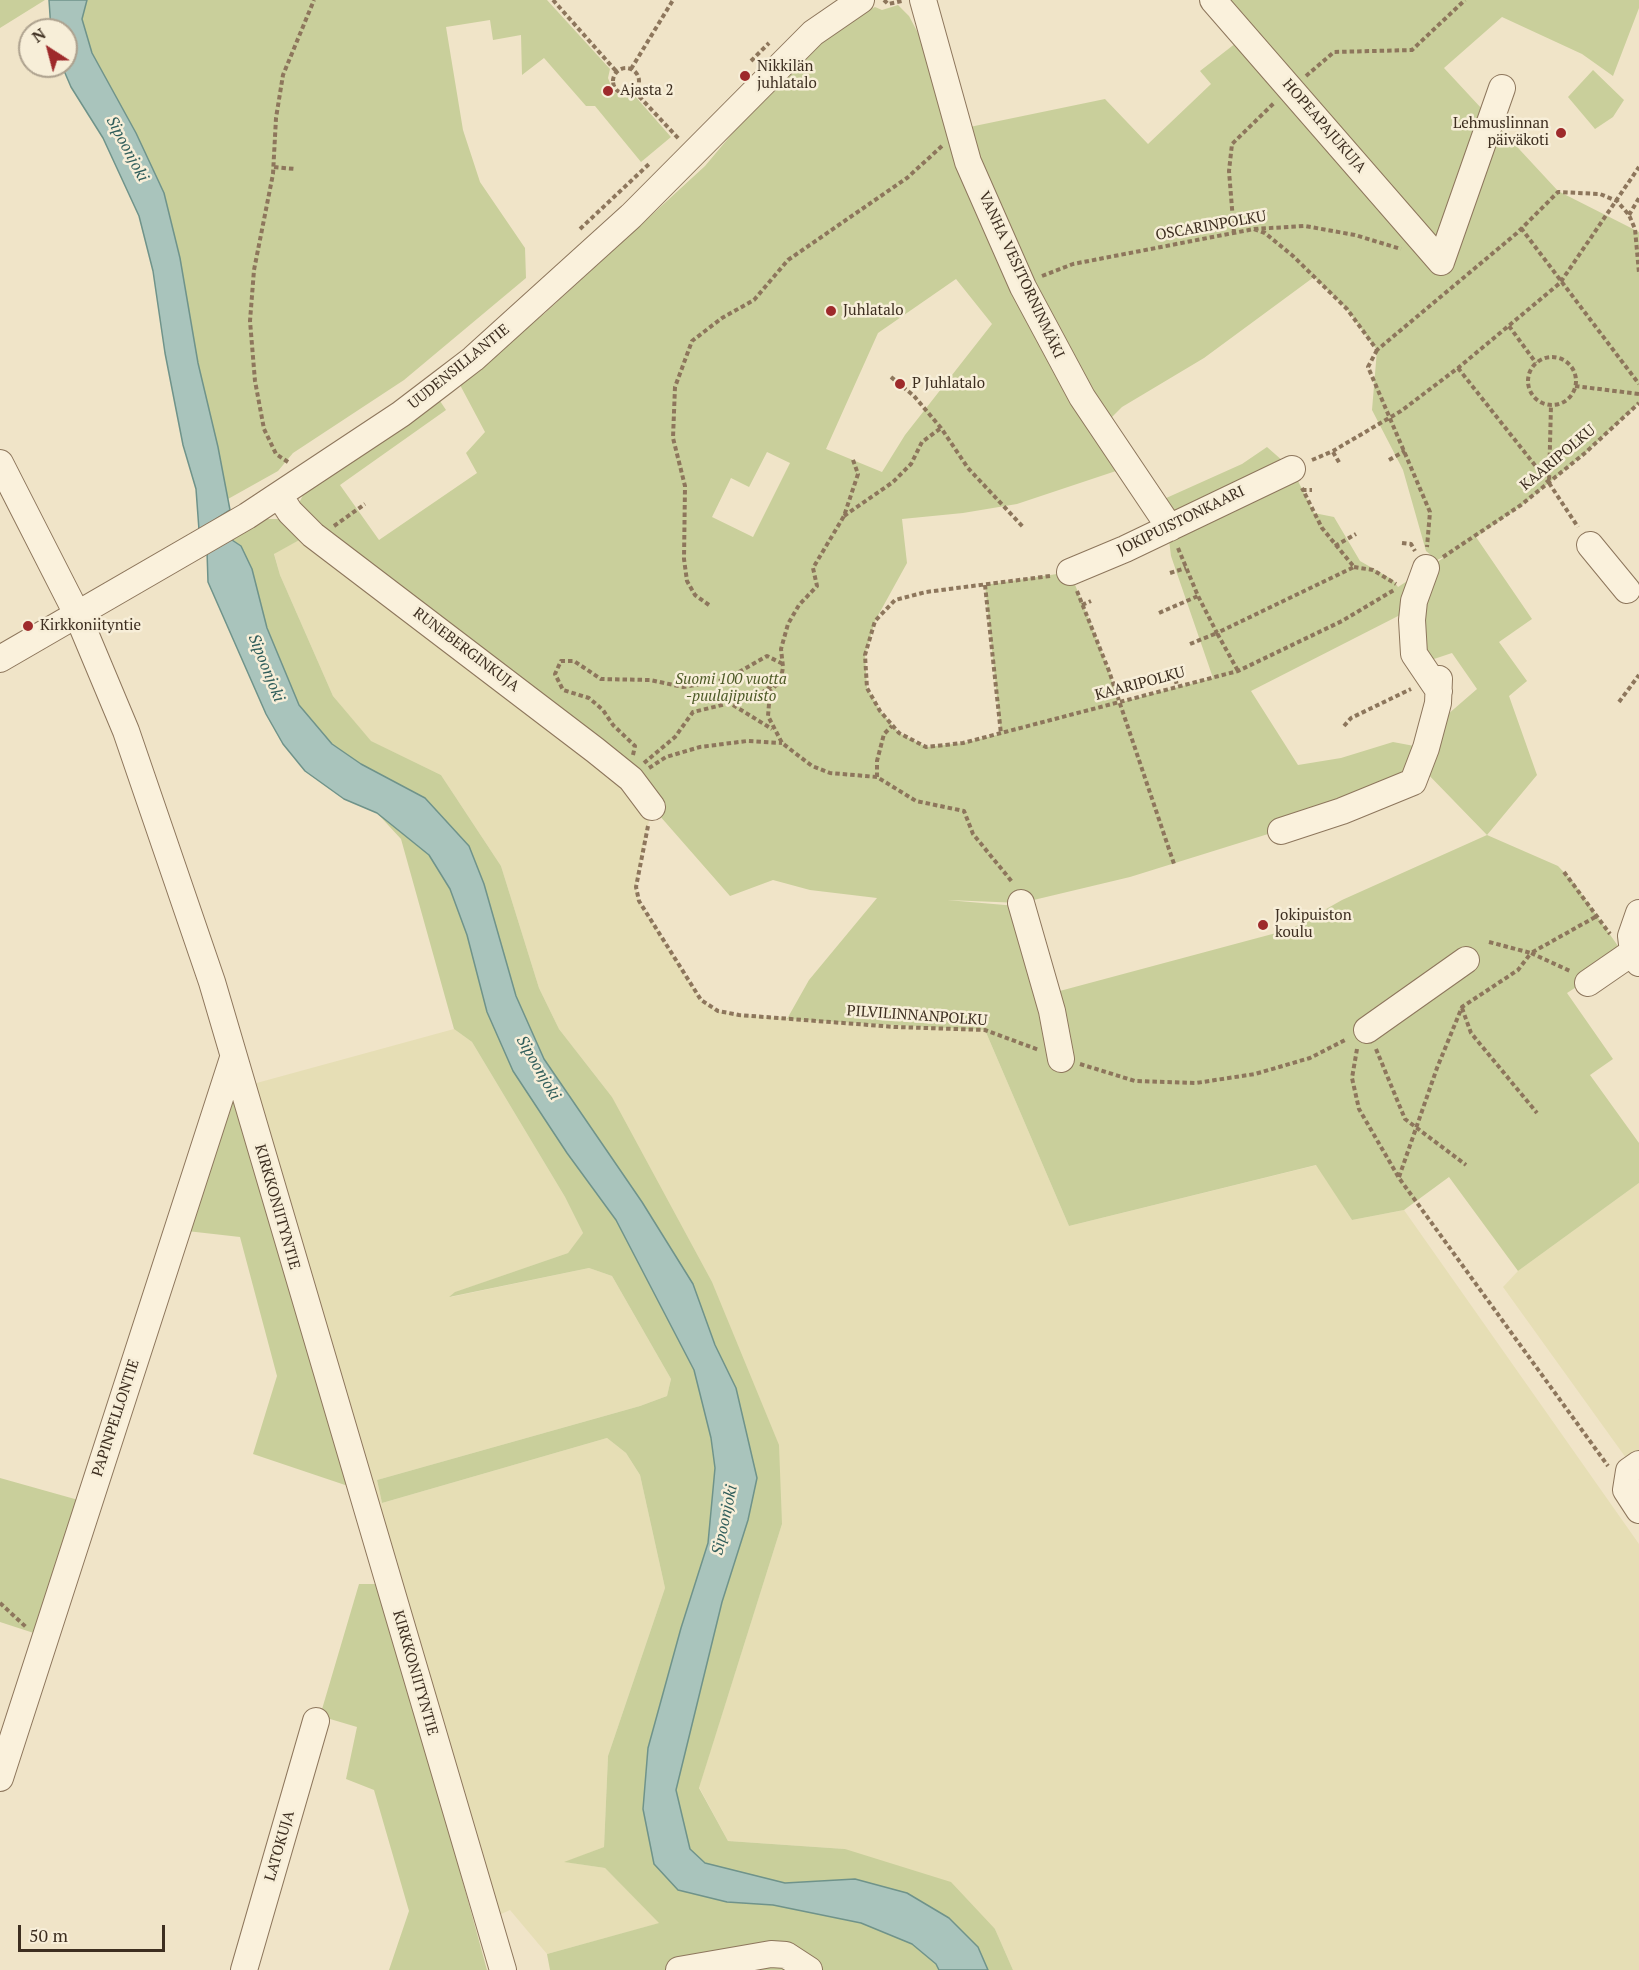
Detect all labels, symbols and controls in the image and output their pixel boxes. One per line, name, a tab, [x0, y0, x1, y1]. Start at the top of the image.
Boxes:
north arrow	[18, 18, 78, 78]
text: N	[27, 23, 50, 48]
place label: Nikkilän juhlatalo	[757, 58, 817, 93]
marker: Nikkilän juhlatalo	[738, 69, 752, 83]
street label: HOPEAPAJUKUJA	[1278, 75, 1370, 177]
place label: Ajasta 2	[620, 82, 673, 100]
marker: Ajasta 2	[601, 84, 615, 98]
water label: Sipoonjoki	[102, 113, 152, 185]
place label: Lehmuslinnan päiväkoti	[1453, 115, 1549, 150]
marker: Lehmuslinnan päiväkoti	[1554, 126, 1568, 140]
street label: VANHA VESITORNINMÄKI	[974, 189, 1068, 361]
street label: OSCARINPOLKU	[1154, 207, 1268, 245]
place label: Juhlatalo	[843, 302, 904, 320]
marker: Juhlatalo	[824, 304, 838, 318]
street label: UUDENSILLANTIE	[405, 321, 513, 413]
place label: P Juhlatalo	[912, 375, 985, 393]
marker: P Juhlatalo	[893, 377, 907, 391]
street label: KAARIPOLKU	[1517, 421, 1599, 495]
street label: JOKIPUISTONKAARI	[1114, 482, 1248, 560]
street label: RUNEBERGINKUJA	[409, 604, 523, 696]
place label: Kirkkoniityntie	[40, 617, 141, 635]
marker: Kirkkoniityntie	[21, 619, 35, 633]
water label: Sipoonjoki	[244, 631, 288, 705]
street label: KAARIPOLKU	[1093, 663, 1187, 705]
park label: Suomi 100 vuotta -puulajipuisto	[675, 671, 787, 706]
place label: Jokipuiston koulu	[1275, 907, 1352, 942]
marker: Jokipuiston koulu	[1256, 918, 1270, 932]
street label: PILVILINNANPOLKU	[846, 1002, 988, 1030]
water label: Sipoonjoki	[512, 1032, 564, 1104]
street label: KIRKKONIITYNTIE	[251, 1142, 303, 1272]
street label: PAPINPELLONTIE	[89, 1357, 143, 1479]
water label: Sipoonjoki	[708, 1483, 742, 1557]
street label: KIRKKONIITYNTIE	[389, 1608, 441, 1738]
street label: LATOKUJA	[261, 1809, 299, 1883]
scale bar	[21, 1913, 168, 1951]
text: 50 m	[29, 1923, 68, 1947]

